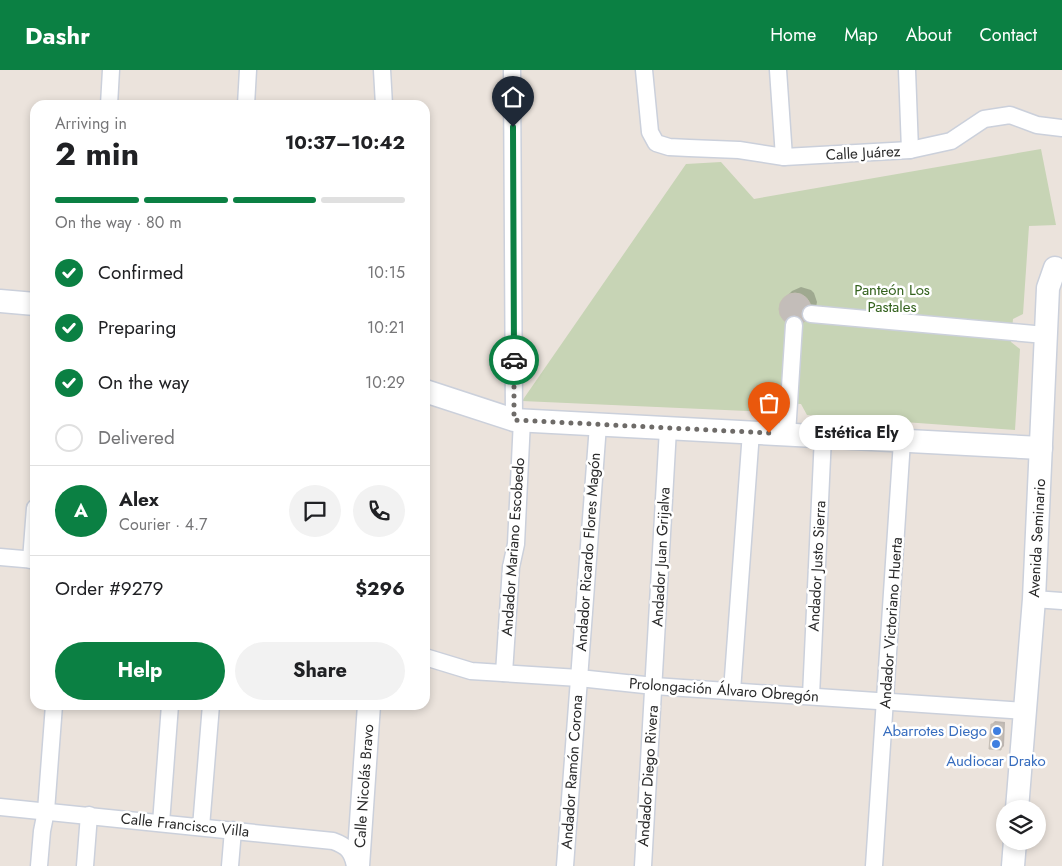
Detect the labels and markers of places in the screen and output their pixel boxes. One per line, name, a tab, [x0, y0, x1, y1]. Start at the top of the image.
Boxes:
pin	[492, 76, 534, 127]
pin	[748, 382, 790, 433]
callout: Estética Ely	[799, 416, 914, 450]
place label: Abarrotes Diego	[883, 720, 987, 742]
marker: Abarrotes Diego	[991, 725, 1003, 737]
marker: Audiocar Drako	[990, 738, 1002, 750]
place label: Audiocar Drako	[946, 750, 1046, 772]

